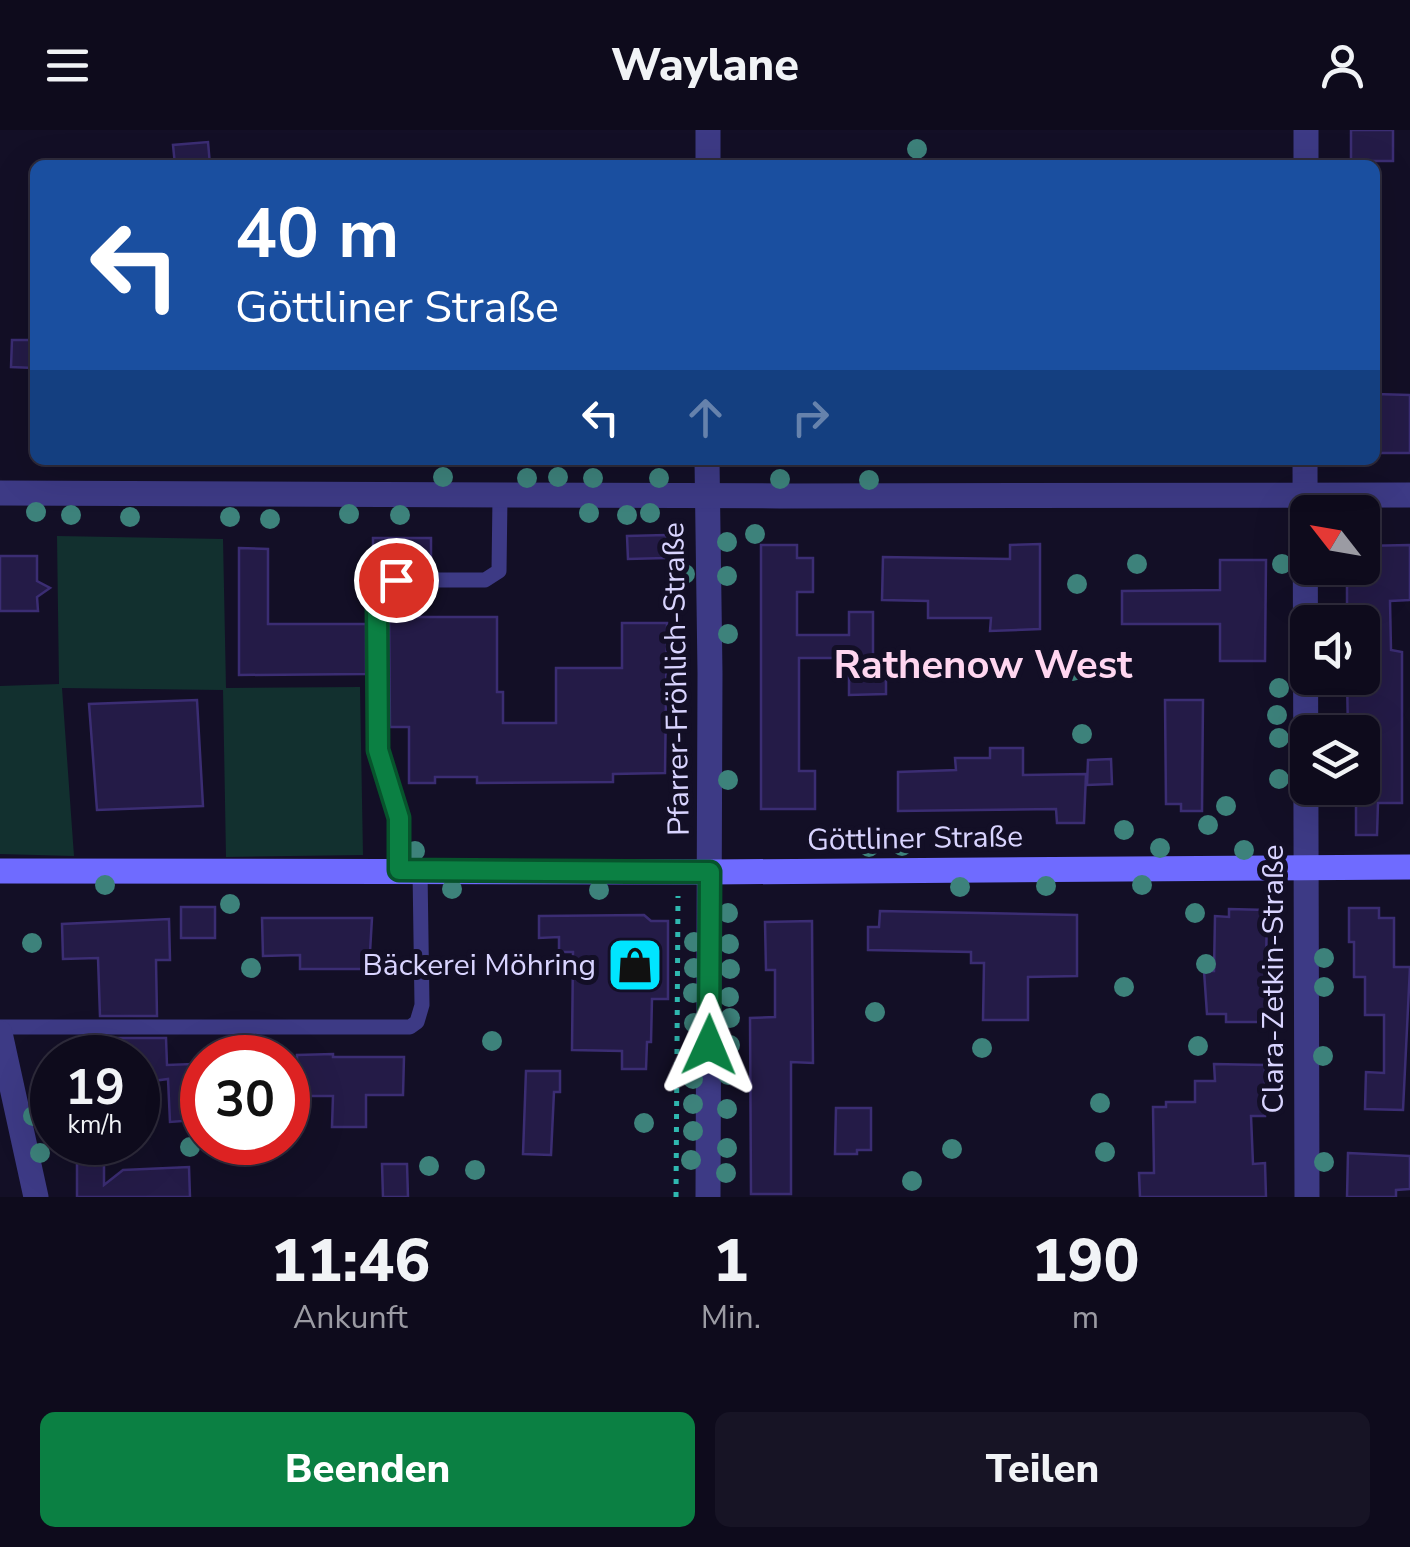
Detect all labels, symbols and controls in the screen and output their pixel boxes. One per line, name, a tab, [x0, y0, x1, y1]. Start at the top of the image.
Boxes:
text: Waylane	[611, 35, 799, 96]
icon: menu	[40, 38, 95, 93]
icon: person	[1315, 38, 1370, 93]
text: 40 m	[235, 186, 399, 282]
icon: left	[70, 200, 200, 330]
text: Göttliner Straße	[235, 277, 559, 338]
icon: left	[573, 390, 628, 445]
icon: ahead	[678, 390, 733, 445]
icon: right	[783, 390, 838, 445]
north arrow	[1290, 495, 1380, 585]
map controls	[1290, 495, 1380, 805]
street label: Pfarrer-Fröhlich-Straße	[653, 522, 700, 836]
pin	[354, 538, 439, 623]
icon: arrive	[369, 553, 424, 608]
button: sound	[1290, 605, 1380, 695]
district label: Rathenow West	[834, 638, 1133, 692]
button: layers	[1290, 715, 1380, 805]
street label: Göttliner Straße	[807, 816, 1023, 861]
street label: Clara-Zetkin-Straße	[1253, 845, 1294, 1113]
shop icon: Bäckerei Möhring	[605, 935, 665, 995]
place label: Bäckerei Möhring	[362, 945, 596, 986]
position arrow	[657, 993, 761, 1097]
speed limit sign: 30	[180, 1035, 310, 1165]
text: 19	[65, 1053, 125, 1122]
text: km/h	[67, 1108, 123, 1142]
text: 11:46	[271, 1220, 430, 1302]
text: 1	[713, 1220, 749, 1302]
text: 190	[1031, 1220, 1139, 1302]
text: Ankunft	[293, 1296, 408, 1339]
text: Min.	[701, 1296, 761, 1339]
text: m	[1072, 1296, 1099, 1339]
button: Beenden	[40, 1412, 695, 1527]
button: Teilen	[715, 1412, 1370, 1527]

